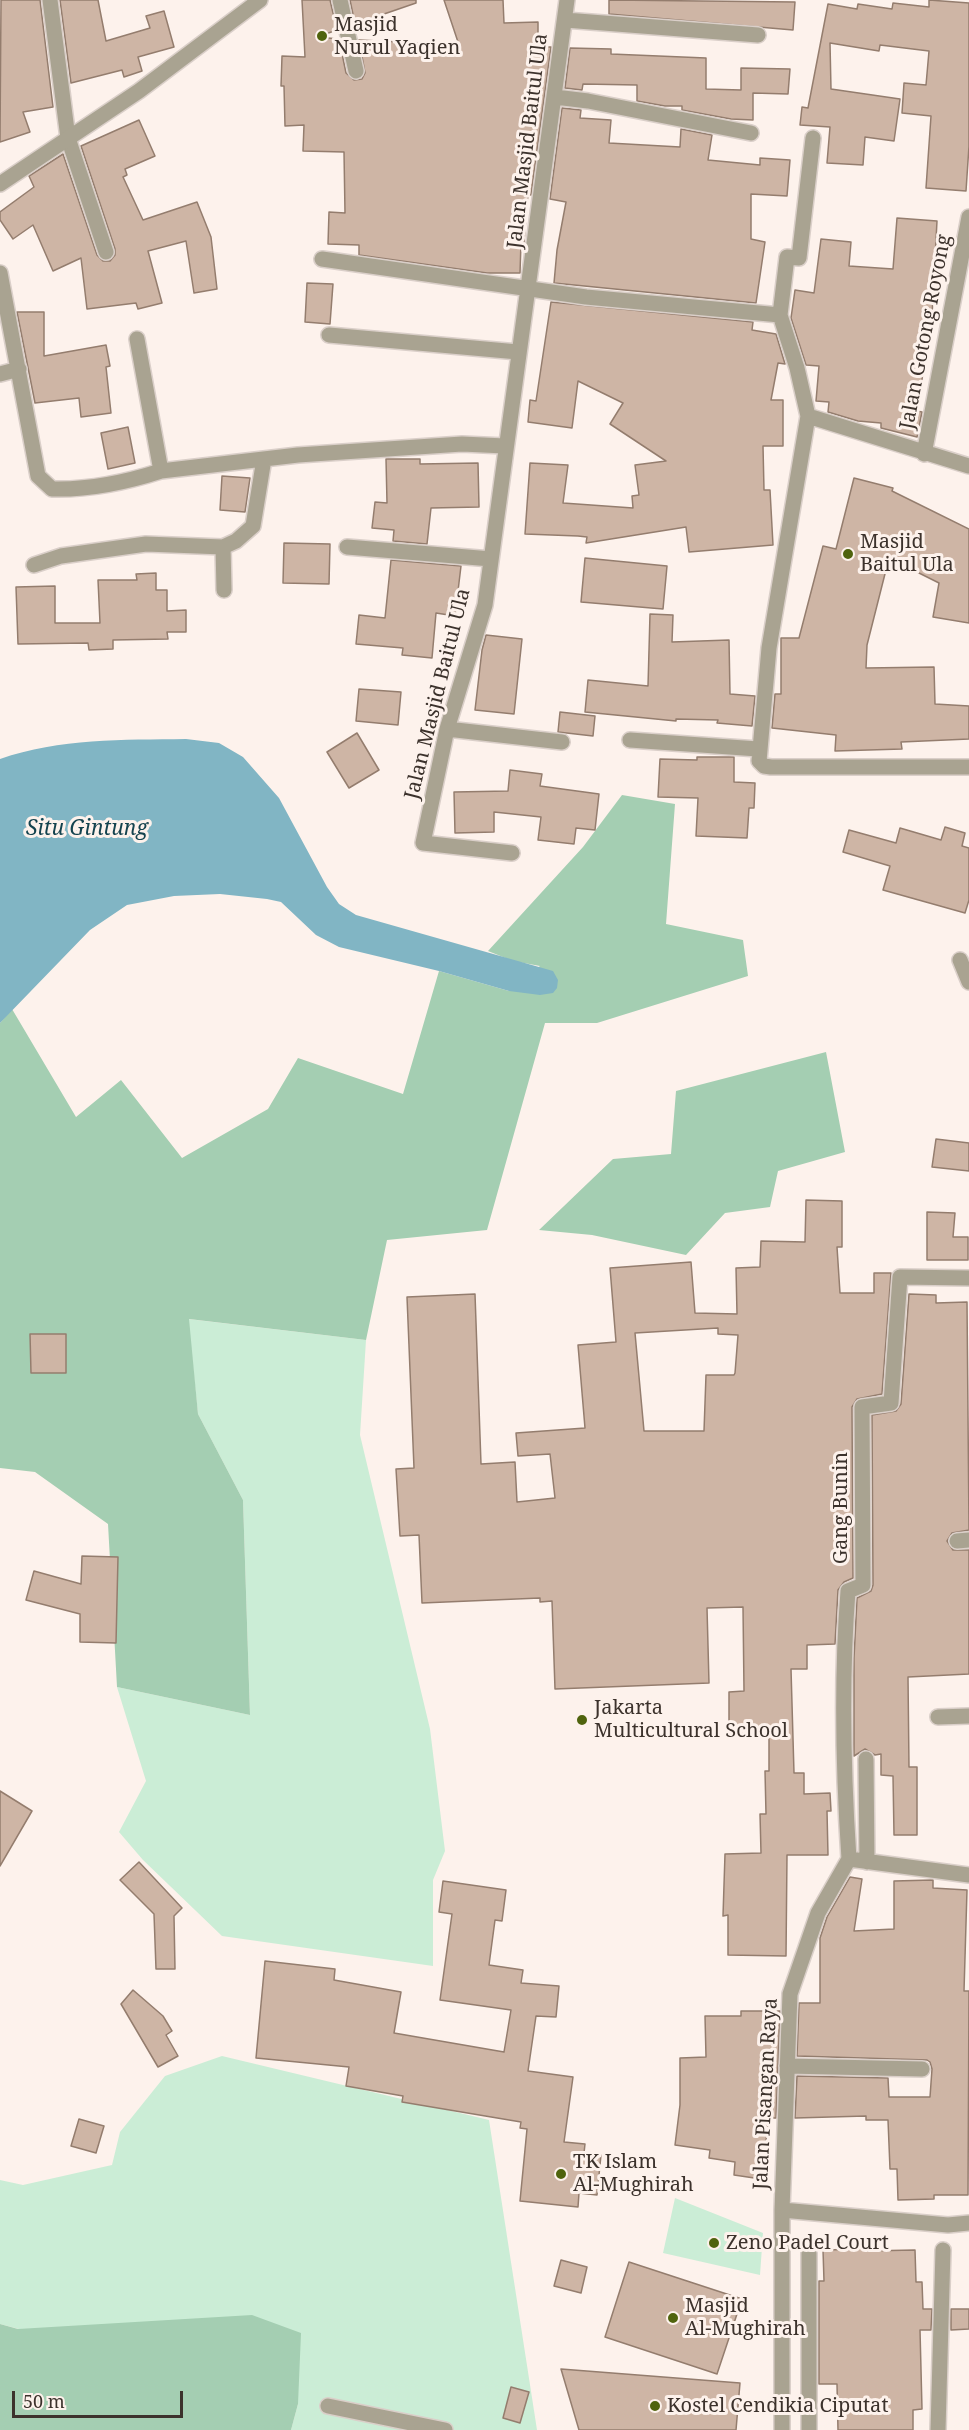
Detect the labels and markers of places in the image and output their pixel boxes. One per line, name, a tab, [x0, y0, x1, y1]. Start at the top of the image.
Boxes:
place label: Masjid Nurul Yaqien	[334, 13, 460, 60]
marker: Masjid Nurul Yaqien	[315, 29, 329, 43]
place label: Masjid Baitul Ula	[860, 530, 954, 577]
marker: Masjid Baitul Ula	[841, 547, 855, 561]
place label: Jakarta Multicultural School	[594, 1696, 788, 1743]
marker: Jakarta Multicultural School	[575, 1713, 589, 1727]
place label: TK Islam Al-Mughirah	[573, 2150, 694, 2197]
marker: TK Islam Al-Mughirah	[554, 2167, 568, 2181]
place label: Zeno Padel Court	[726, 2231, 889, 2255]
marker: Zeno Padel Court	[707, 2236, 721, 2250]
place label: Masjid Al-Mughirah	[685, 2294, 806, 2341]
marker: Masjid Al-Mughirah	[666, 2311, 680, 2325]
place label: Kostel Cendikia Ciputat	[667, 2394, 888, 2418]
marker: Kostel Cendikia Ciputat	[648, 2399, 662, 2413]

